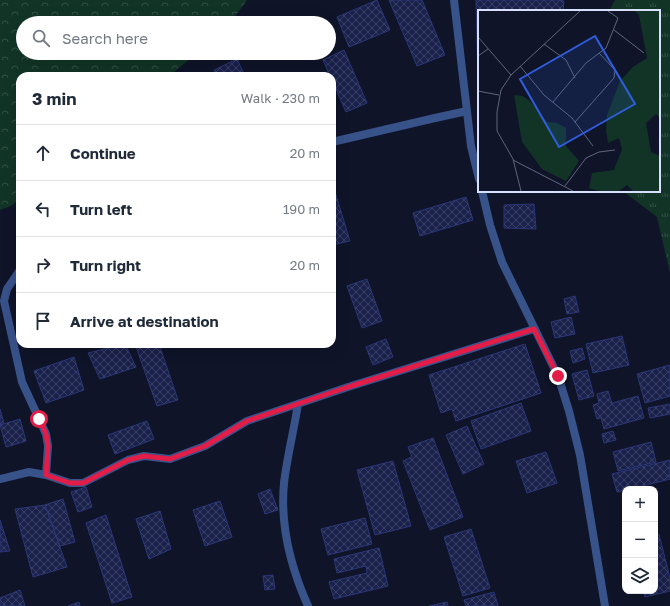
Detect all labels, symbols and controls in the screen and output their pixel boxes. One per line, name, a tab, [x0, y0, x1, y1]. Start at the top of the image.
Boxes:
inset map	[478, 10, 660, 192]
search box	[16, 16, 336, 60]
icon: search	[30, 27, 52, 49]
text: Search here	[62, 29, 148, 47]
text: 3 min	[32, 88, 76, 109]
text: Walk · 230 m	[241, 90, 320, 106]
icon: ahead	[32, 142, 54, 164]
text: Continue	[70, 144, 136, 162]
text: 20 m	[290, 145, 320, 161]
icon: left	[32, 198, 54, 220]
text: Turn left	[70, 200, 132, 218]
text: 190 m	[283, 201, 320, 217]
icon: right	[32, 254, 54, 276]
text: Turn right	[70, 256, 141, 274]
text: 20 m	[290, 257, 320, 273]
icon: arrive	[32, 310, 54, 332]
text: Arrive at destination	[70, 312, 219, 330]
route end	[549, 367, 567, 385]
route start	[30, 410, 48, 428]
map controls	[622, 486, 658, 594]
button: +	[622, 486, 658, 522]
button: −	[622, 522, 658, 558]
button: layers	[622, 558, 658, 594]

